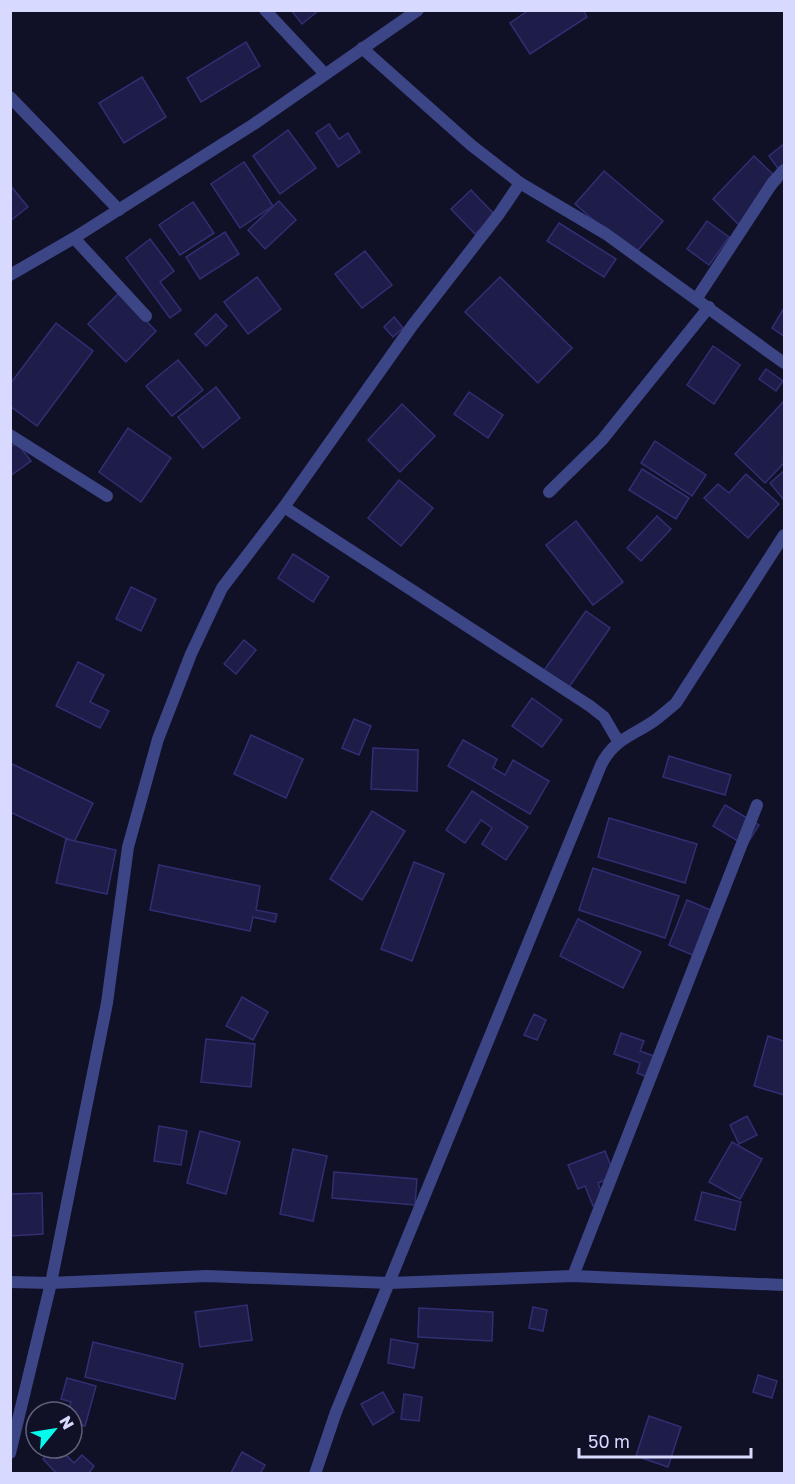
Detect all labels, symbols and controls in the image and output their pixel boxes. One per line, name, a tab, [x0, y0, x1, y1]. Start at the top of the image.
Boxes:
north arrow	[24, 1400, 84, 1460]
text: N	[55, 1412, 79, 1433]
scale bar	[579, 1421, 752, 1459]
text: 50 m	[588, 1430, 630, 1452]

